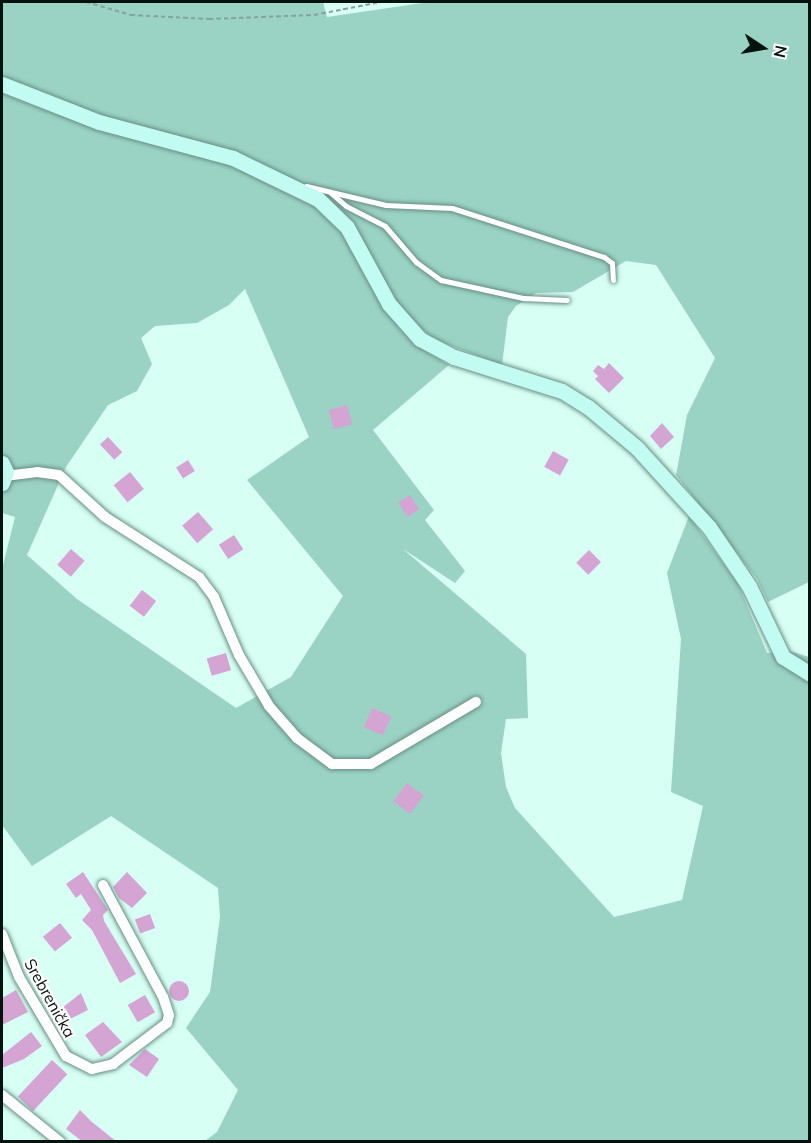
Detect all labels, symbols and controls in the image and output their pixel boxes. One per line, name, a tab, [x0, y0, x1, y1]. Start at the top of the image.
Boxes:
north arrow	[733, 18, 793, 78]
text: N	[770, 44, 792, 60]
street label: Srebrenička	[20, 955, 80, 1041]

